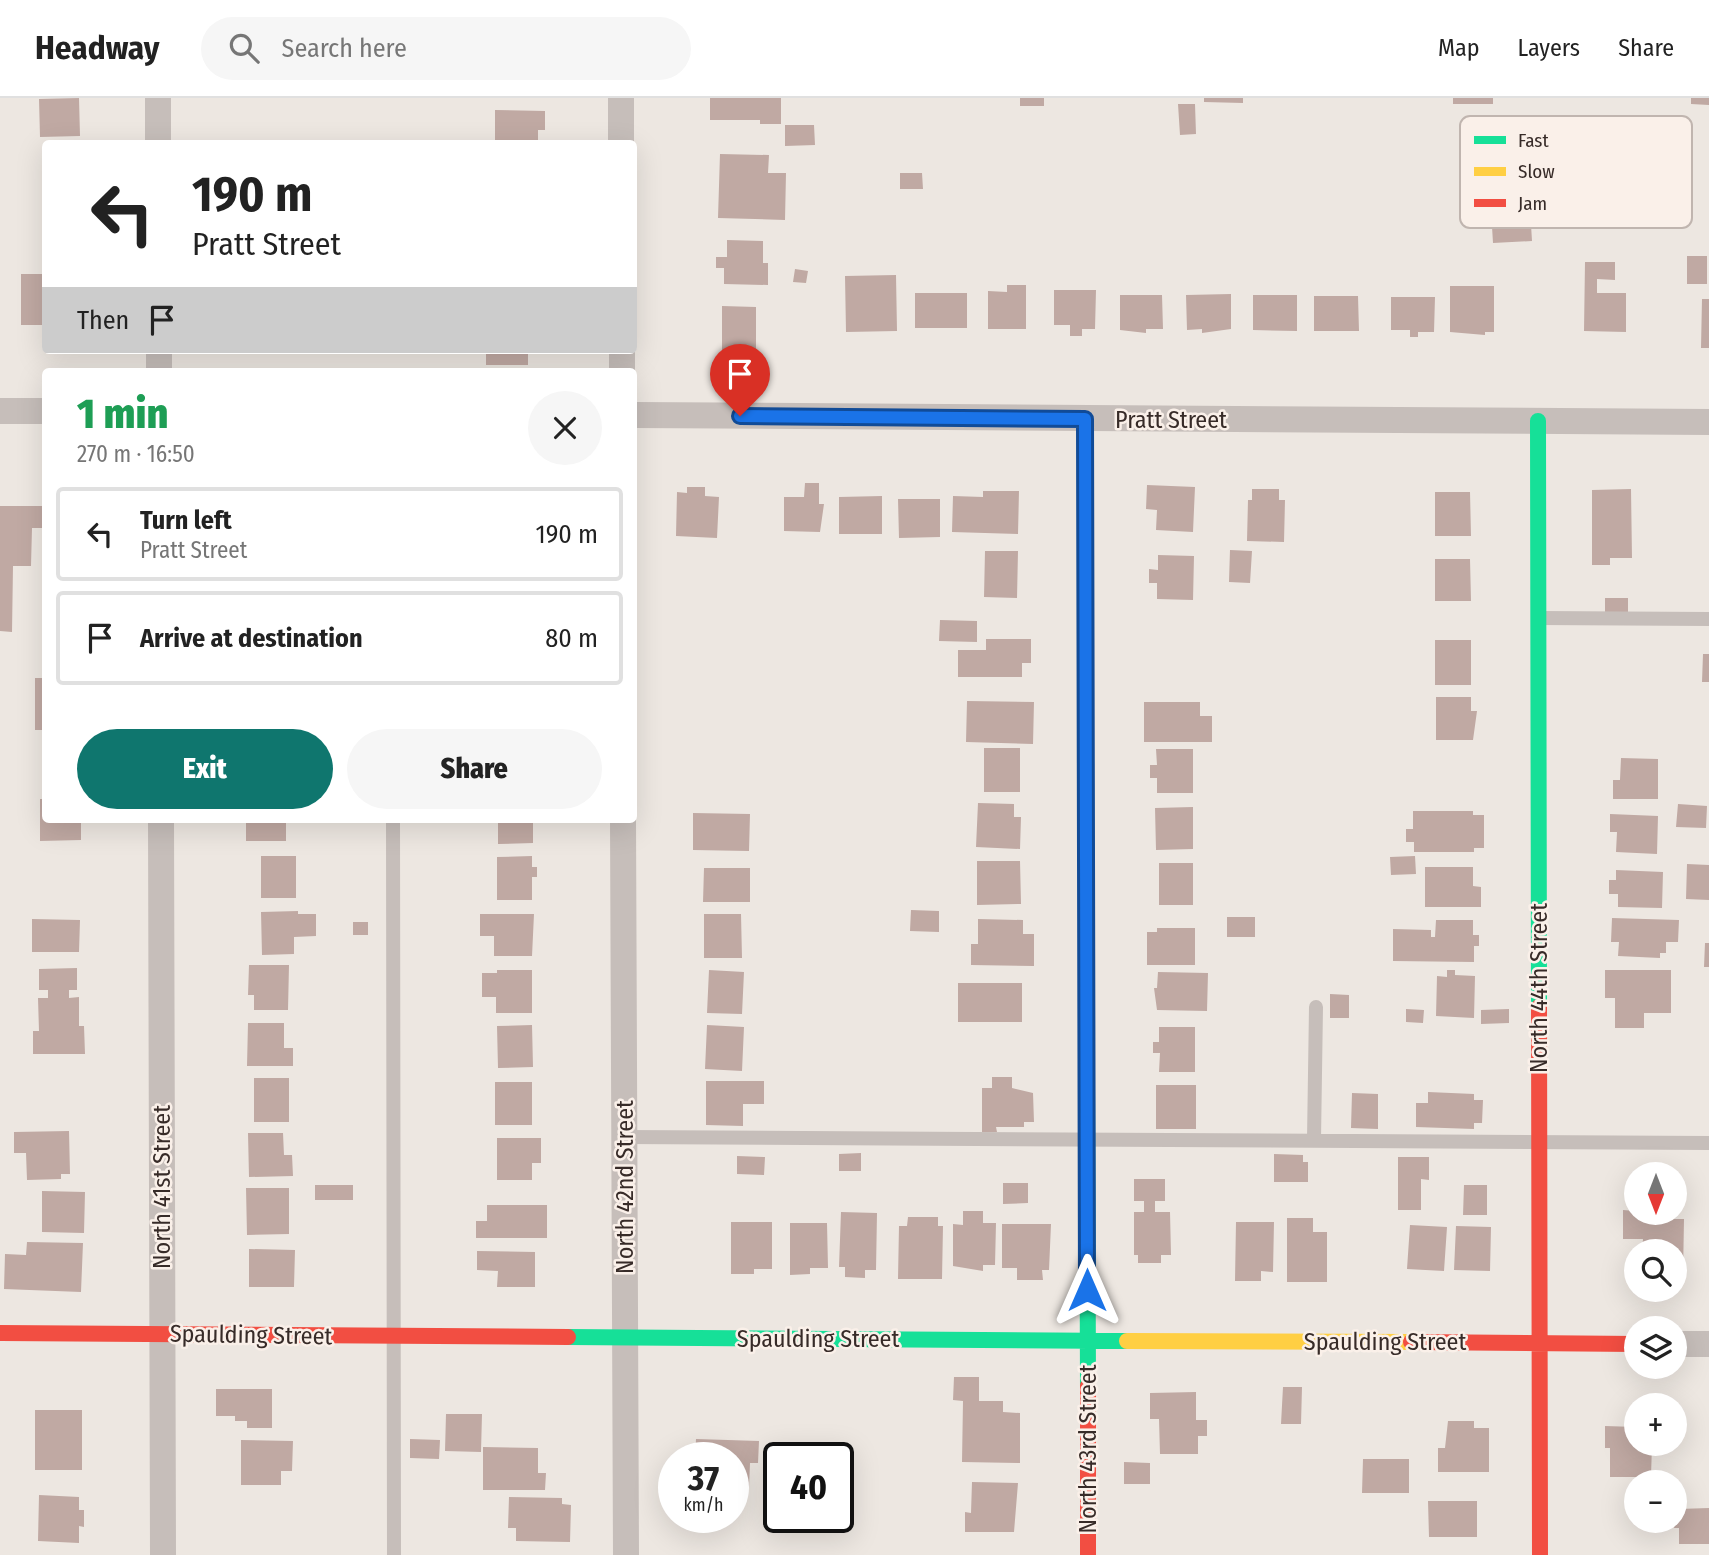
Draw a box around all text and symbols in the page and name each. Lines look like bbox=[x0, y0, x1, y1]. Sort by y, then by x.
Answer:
search box bbox=[201, 17, 691, 80]
text: Headway bbox=[35, 28, 159, 68]
icon: search bbox=[225, 29, 263, 67]
text: Search here bbox=[281, 33, 407, 64]
text: Map bbox=[1438, 34, 1480, 62]
text: Layers bbox=[1518, 34, 1580, 62]
text: Share bbox=[1618, 34, 1674, 62]
legend bbox=[1460, 116, 1692, 228]
text: Fast bbox=[1518, 129, 1549, 152]
text: Slow bbox=[1518, 160, 1555, 183]
text: 190 m bbox=[192, 165, 312, 224]
icon: left bbox=[77, 168, 168, 259]
text: Jam bbox=[1518, 192, 1547, 215]
text: Pratt Street bbox=[192, 225, 341, 263]
icon: arrive bbox=[143, 301, 181, 339]
text: Then bbox=[77, 305, 129, 336]
pin bbox=[710, 344, 770, 416]
icon: arrive bbox=[721, 355, 759, 393]
text: 1 min bbox=[77, 389, 168, 439]
button: close bbox=[528, 391, 602, 465]
street label: Pratt Street bbox=[1115, 406, 1227, 434]
text: 270 m · 16:50 bbox=[77, 440, 195, 468]
text: Turn left bbox=[140, 505, 232, 536]
icon: left bbox=[81, 515, 119, 553]
text: 190 m bbox=[536, 519, 598, 550]
text: Pratt Street bbox=[140, 536, 247, 564]
icon: arrive bbox=[81, 619, 119, 657]
text: Arrive at destination bbox=[140, 623, 363, 654]
text: 80 m bbox=[545, 623, 598, 654]
button: Exit bbox=[77, 729, 333, 809]
button: Share bbox=[347, 729, 602, 809]
street label: North 44th Street bbox=[1525, 903, 1553, 1073]
street label: North 42nd Street bbox=[611, 1100, 639, 1274]
street label: North 41st Street bbox=[148, 1105, 176, 1269]
north arrow bbox=[1624, 1162, 1687, 1225]
map controls bbox=[1624, 1162, 1687, 1533]
button: search bbox=[1624, 1239, 1687, 1302]
position arrow bbox=[1050, 1253, 1124, 1327]
button: layers bbox=[1624, 1316, 1687, 1379]
street label: Spaulding Street bbox=[170, 1320, 333, 1350]
street label: Spaulding Street bbox=[737, 1325, 899, 1353]
street label: Spaulding Street bbox=[1304, 1328, 1466, 1356]
street label: North 43rd Street bbox=[1074, 1364, 1102, 1534]
button: + bbox=[1624, 1393, 1687, 1456]
speed limit sign: 40 bbox=[763, 1442, 854, 1533]
text: 37 bbox=[688, 1457, 719, 1499]
button: − bbox=[1624, 1470, 1687, 1533]
text: km/h bbox=[683, 1494, 724, 1516]

